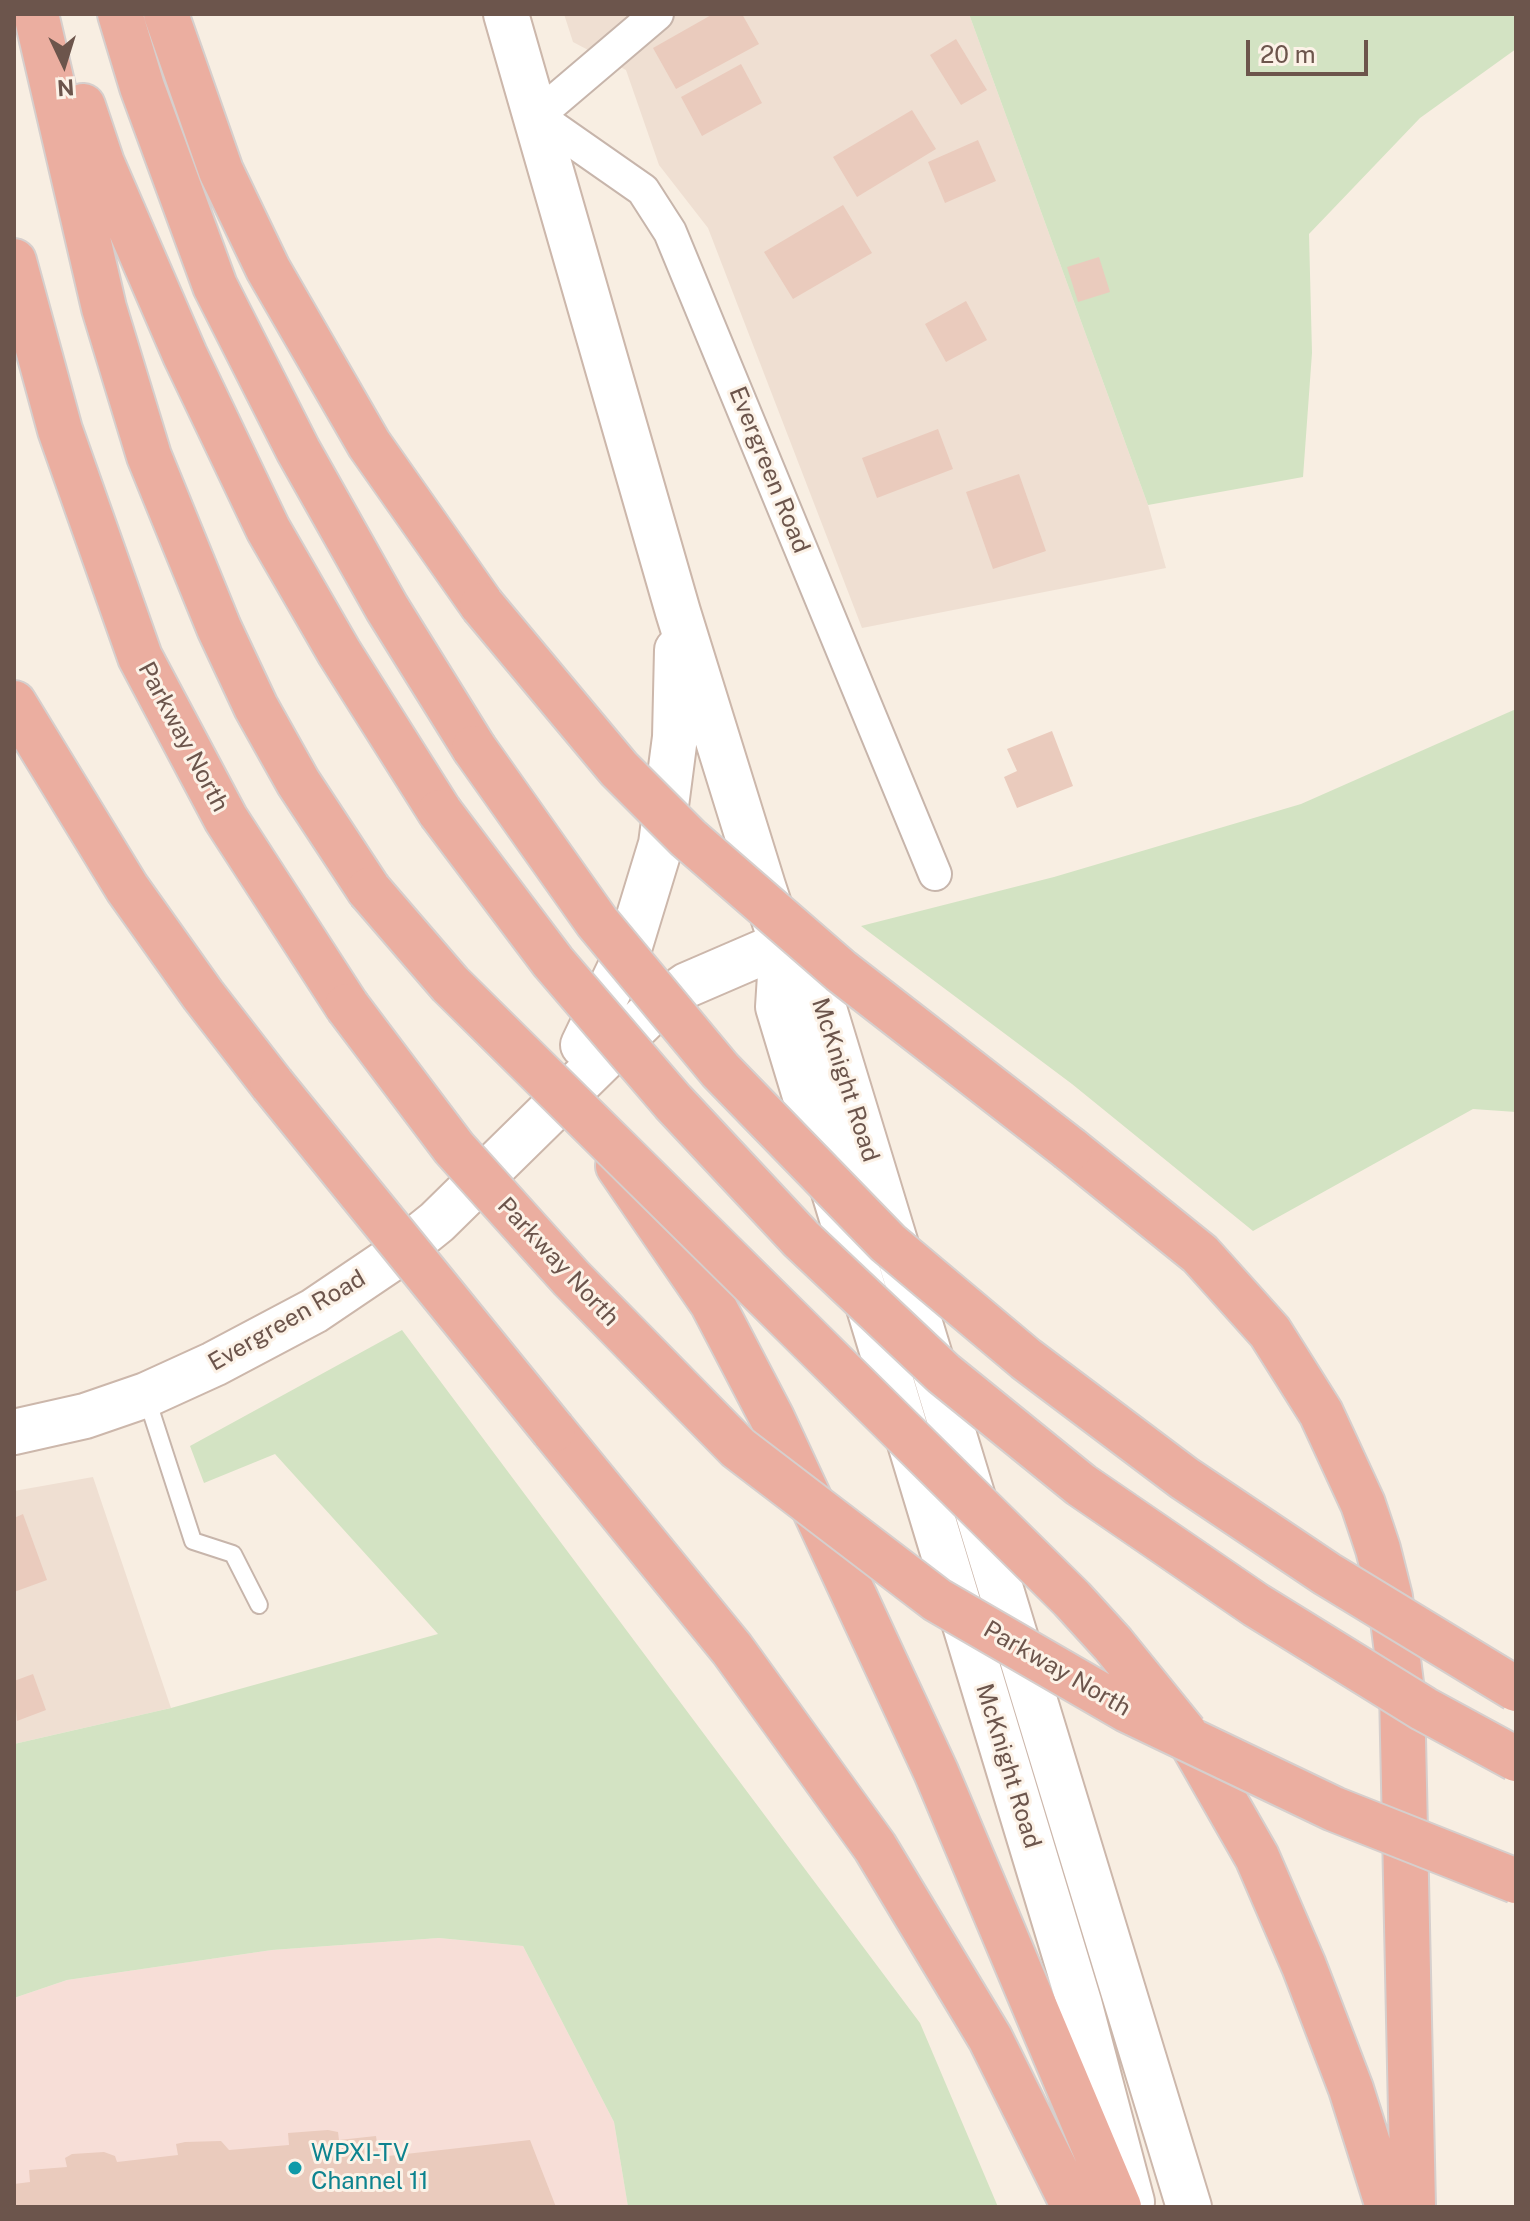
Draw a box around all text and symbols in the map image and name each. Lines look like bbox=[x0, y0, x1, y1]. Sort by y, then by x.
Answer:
north arrow bbox=[24, 24, 104, 104]
scale bar bbox=[1250, 24, 1372, 74]
text: 20 m bbox=[1260, 40, 1316, 68]
text: N bbox=[56, 74, 75, 102]
street label: Evergreen Road bbox=[723, 383, 815, 557]
street label: Parkway North bbox=[132, 657, 234, 817]
street label: McKnight Road bbox=[805, 995, 885, 1165]
street label: Parkway North bbox=[491, 1192, 625, 1332]
street label: Evergreen Road bbox=[203, 1264, 371, 1378]
street label: Parkway North bbox=[978, 1615, 1136, 1723]
street label: McKnight Road bbox=[969, 1680, 1047, 1852]
place label: WPXI-TV Channel 11 bbox=[311, 2140, 429, 2196]
marker: WPXI-TV Channel 11 bbox=[286, 2159, 304, 2177]

